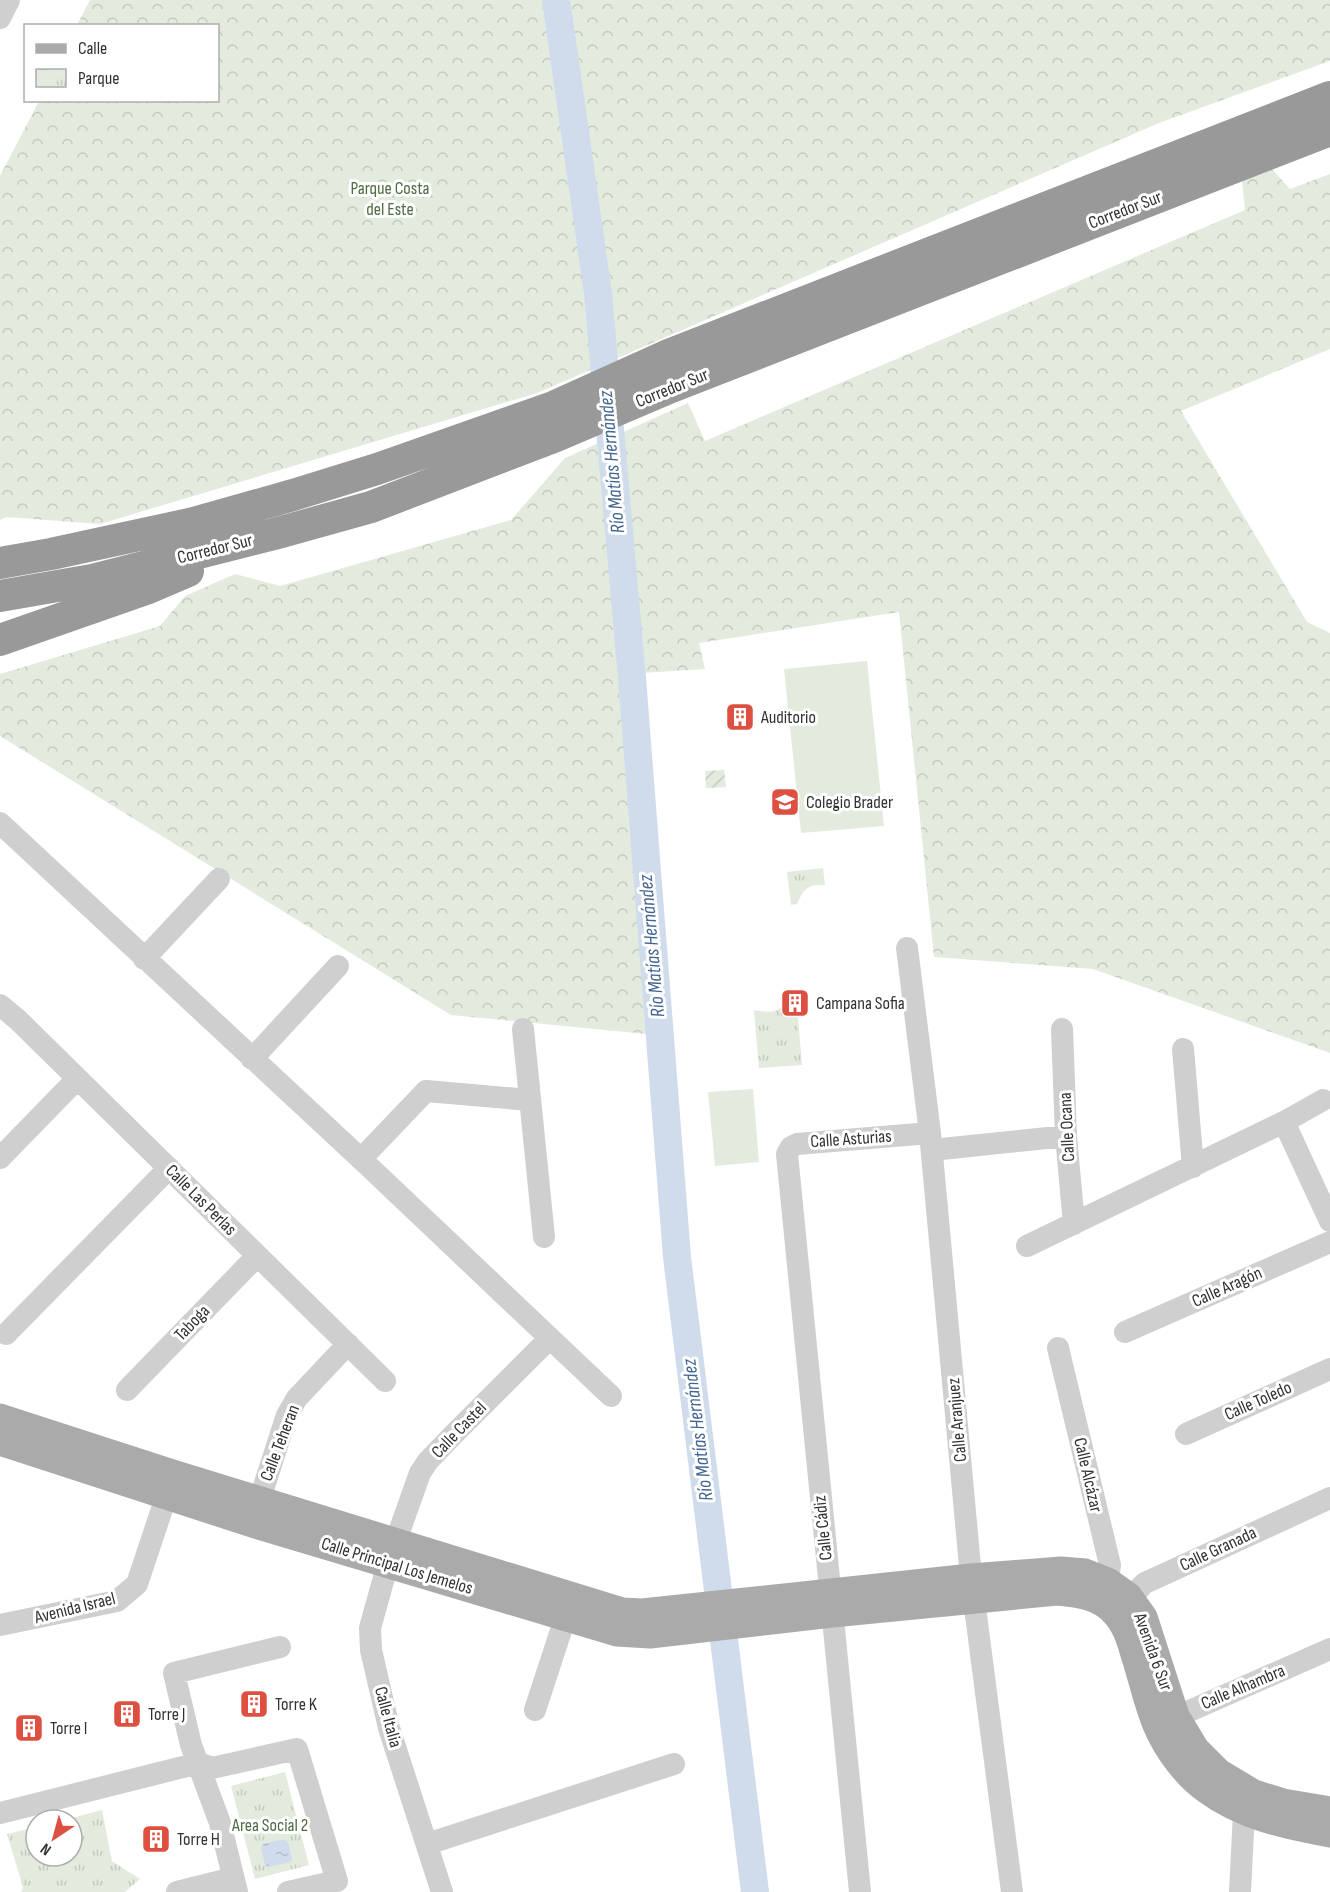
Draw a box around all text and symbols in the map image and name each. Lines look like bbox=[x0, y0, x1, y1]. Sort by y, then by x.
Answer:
legend bbox=[24, 24, 219, 102]
text: Calle bbox=[78, 38, 107, 59]
text: Parque bbox=[78, 68, 119, 89]
park label: Parque Costa del Este bbox=[350, 178, 430, 220]
street label: Corredor Sur bbox=[1085, 186, 1165, 234]
street label: Corredor Sur bbox=[633, 364, 711, 412]
water label: Río Matías Hernández bbox=[594, 389, 630, 534]
street label: Corredor Sur bbox=[175, 530, 255, 568]
building icon: Auditorio bbox=[724, 701, 756, 733]
place label: Auditorio bbox=[760, 707, 816, 728]
school or university icon: Colegio Brader bbox=[769, 786, 801, 818]
place label: Colegio Brader bbox=[806, 792, 893, 813]
water label: Río Matías Hernández bbox=[634, 873, 670, 1018]
building icon: Campana Sofia bbox=[779, 987, 811, 1019]
place label: Campana Sofia bbox=[816, 993, 905, 1014]
street label: Calle Ocana bbox=[1055, 1092, 1079, 1162]
street label: Calle Asturias bbox=[810, 1126, 892, 1152]
street label: Calle Las Perlas bbox=[161, 1160, 241, 1240]
street label: Calle Aragón bbox=[1189, 1262, 1265, 1312]
street label: Taboga bbox=[170, 1301, 214, 1345]
water label: Río Matías Hernández bbox=[677, 1357, 719, 1502]
street label: Calle Aranjuez bbox=[943, 1377, 971, 1463]
street label: Calle Toledo bbox=[1221, 1377, 1295, 1425]
street label: Calle Castel bbox=[427, 1398, 491, 1462]
street label: Calle Teheran bbox=[256, 1402, 304, 1484]
street label: Calle Alcázar bbox=[1069, 1436, 1107, 1514]
street label: Calle Cádiz bbox=[809, 1494, 837, 1561]
street label: Calle Granada bbox=[1176, 1522, 1260, 1576]
street label: Calle Principal Los Jemelos bbox=[319, 1533, 475, 1599]
street label: Avenida Israel bbox=[32, 1588, 118, 1628]
street label: Avenida 6 Sur bbox=[1129, 1609, 1177, 1694]
street label: Calle Alhambra bbox=[1198, 1660, 1288, 1714]
street label: Calle Italia bbox=[370, 1684, 406, 1750]
building icon: Torre K bbox=[238, 1688, 270, 1720]
place label: Torre K bbox=[275, 1694, 318, 1715]
building icon: Torre J bbox=[111, 1698, 143, 1730]
place label: Torre J bbox=[148, 1704, 185, 1725]
building icon: Torre I bbox=[13, 1712, 45, 1744]
place label: Torre I bbox=[50, 1718, 87, 1739]
north arrow bbox=[24, 1808, 84, 1868]
park label: Area Social 2 bbox=[231, 1815, 308, 1836]
building icon: Torre H bbox=[140, 1823, 172, 1855]
place label: Torre H bbox=[177, 1829, 220, 1850]
text: N bbox=[37, 1839, 55, 1859]

